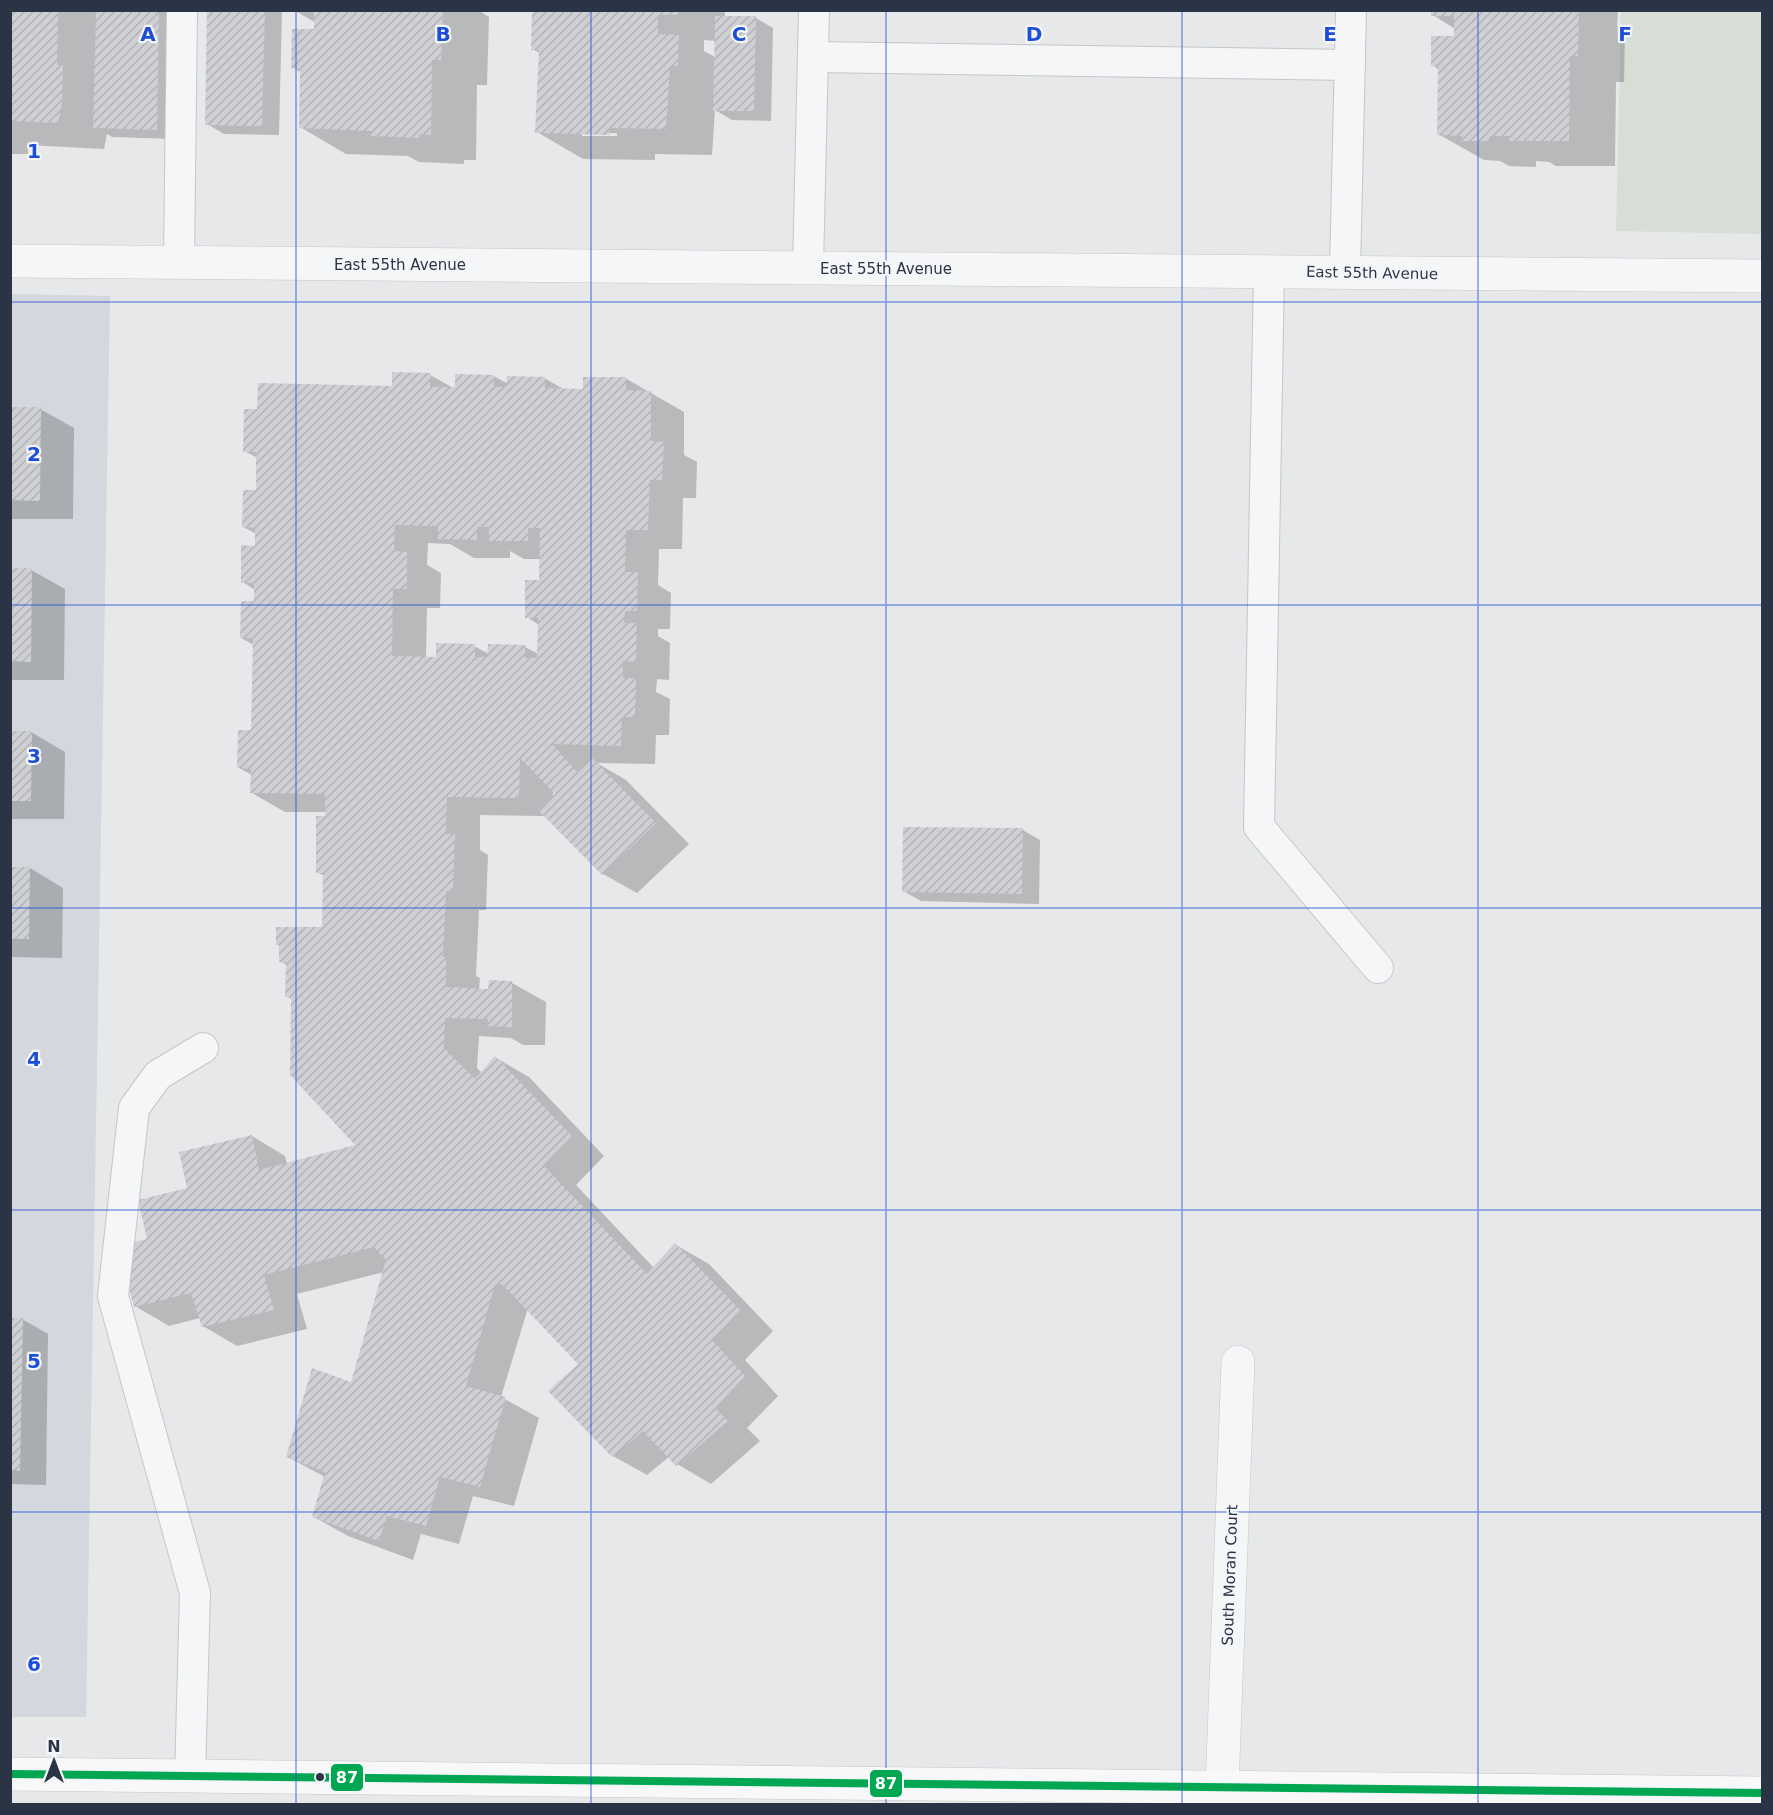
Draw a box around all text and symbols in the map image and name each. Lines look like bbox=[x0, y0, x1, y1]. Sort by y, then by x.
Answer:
text: A bbox=[140, 22, 156, 46]
text: B bbox=[435, 22, 451, 46]
text: C bbox=[732, 22, 746, 46]
text: D bbox=[1026, 22, 1042, 46]
text: E bbox=[1323, 22, 1337, 46]
text: F bbox=[1618, 22, 1632, 46]
text: 1 bbox=[27, 139, 41, 163]
street label: East 55th Avenue bbox=[334, 256, 466, 274]
street label: East 55th Avenue bbox=[820, 260, 952, 278]
street label: East 55th Avenue bbox=[1306, 263, 1438, 283]
text: 2 bbox=[27, 442, 41, 466]
text: 3 bbox=[27, 744, 41, 768]
text: 4 bbox=[27, 1047, 41, 1071]
text: 5 bbox=[27, 1349, 41, 1373]
street label: South Moran Court bbox=[1219, 1504, 1241, 1646]
text: 6 bbox=[27, 1652, 41, 1676]
north arrow bbox=[24, 1731, 84, 1791]
text: N bbox=[47, 1737, 61, 1756]
line badge: 87 bbox=[330, 1763, 364, 1792]
text: 87 bbox=[336, 1768, 358, 1787]
line badge: 87 bbox=[869, 1769, 903, 1798]
unlabelled marker bbox=[314, 1771, 326, 1783]
text: 87 bbox=[875, 1774, 897, 1793]

